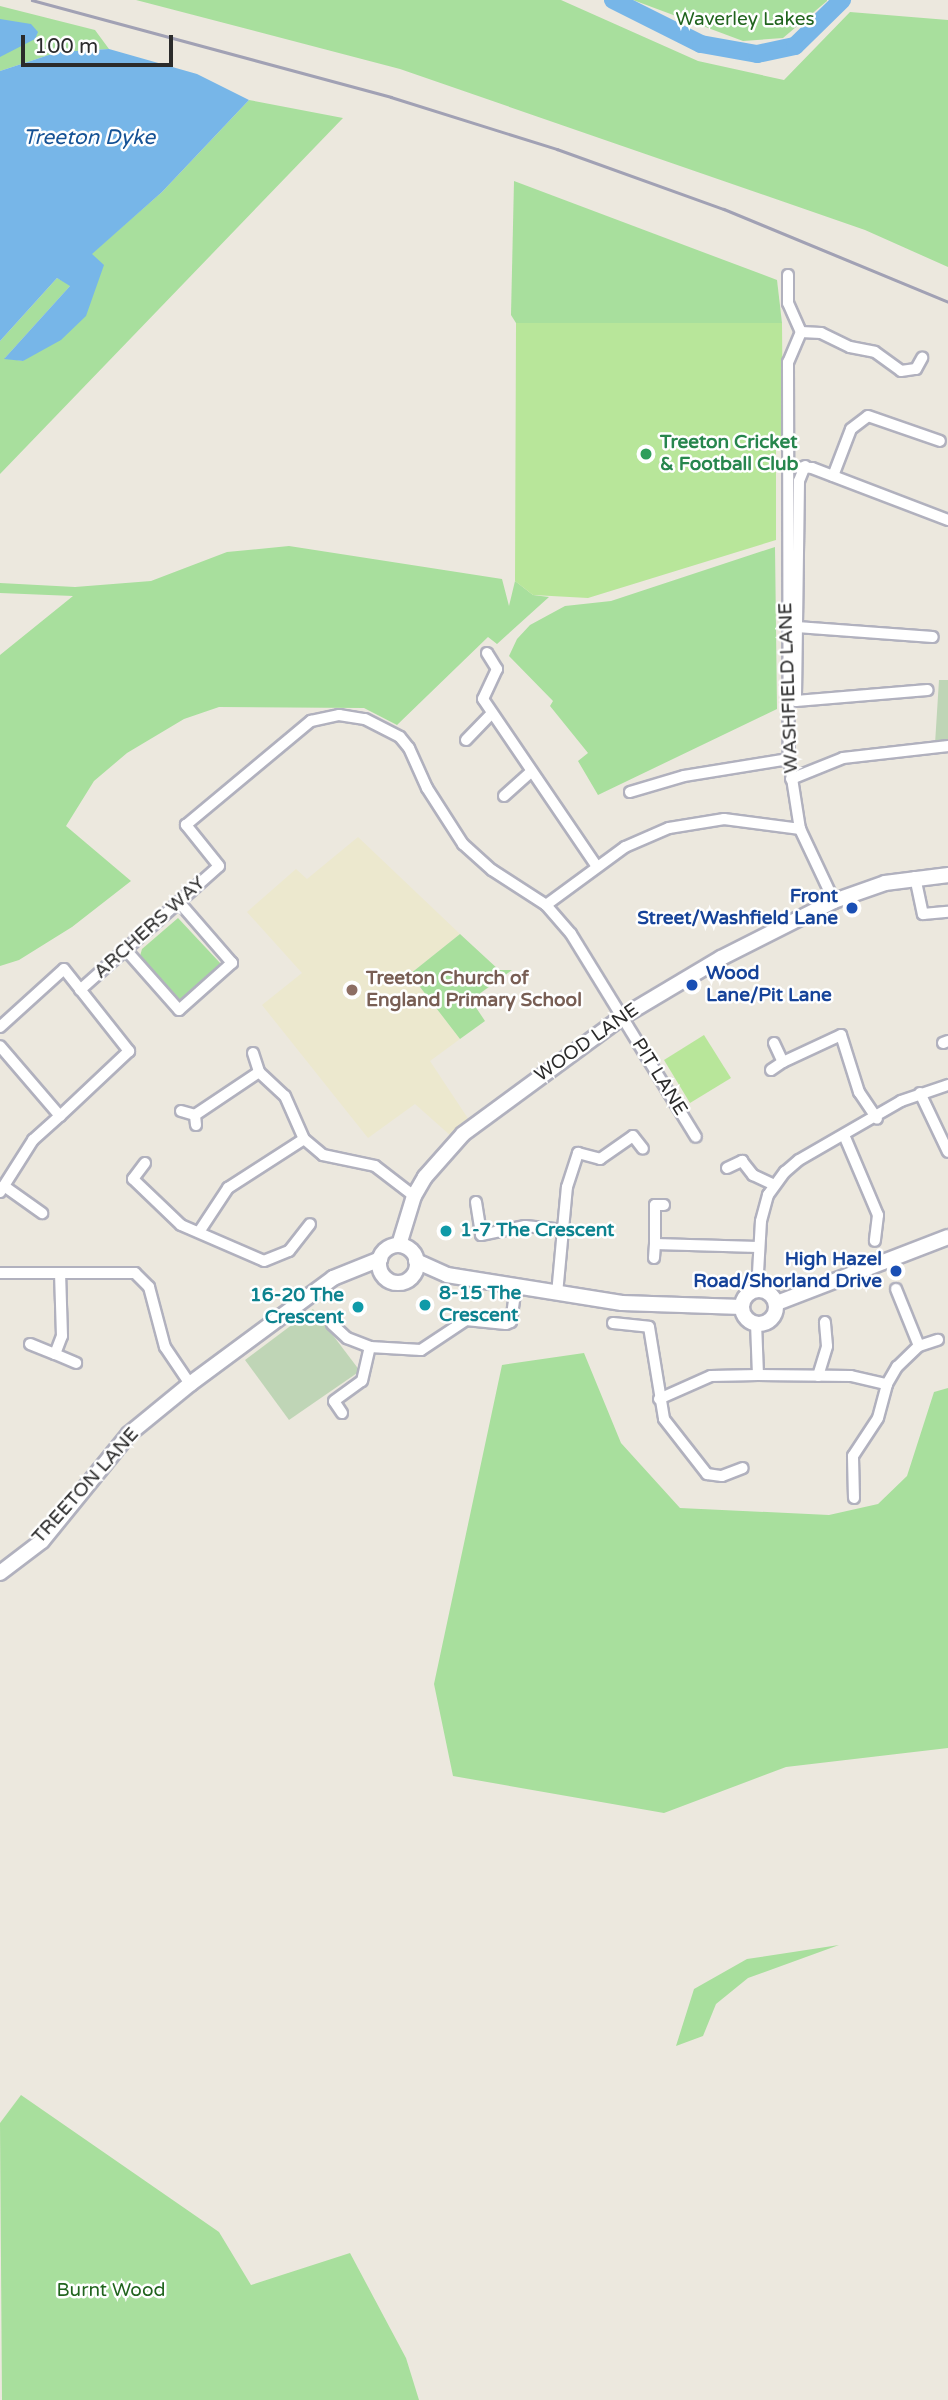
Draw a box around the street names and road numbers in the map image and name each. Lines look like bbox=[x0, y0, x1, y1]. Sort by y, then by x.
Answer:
street label: WASHFIELD LANE bbox=[775, 602, 803, 774]
street label: ARCHERS WAY bbox=[90, 872, 210, 984]
street label: WOOD LANE bbox=[531, 999, 643, 1087]
street label: PIT LANE bbox=[626, 1034, 692, 1120]
street label: TREETON LANE bbox=[28, 1423, 144, 1549]

